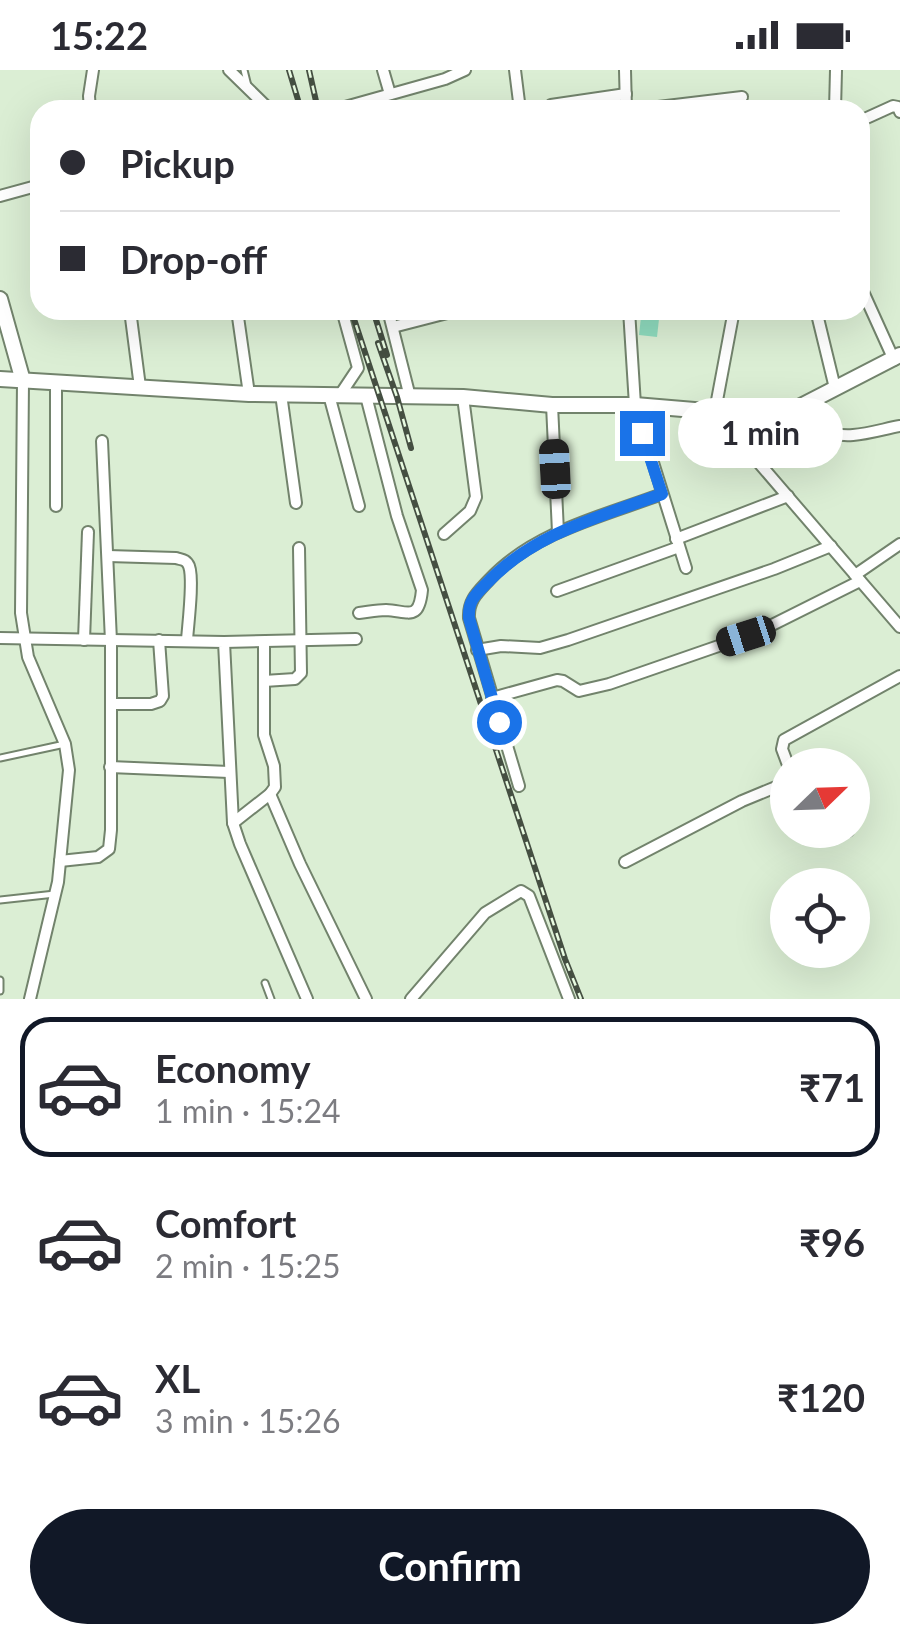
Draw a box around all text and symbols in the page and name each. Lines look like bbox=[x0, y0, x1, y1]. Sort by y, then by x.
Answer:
text: 15:22 bbox=[50, 12, 148, 58]
text: Pickup bbox=[120, 140, 235, 186]
text: Drop-off bbox=[120, 236, 267, 282]
callout: 1 min bbox=[677, 398, 842, 468]
route end bbox=[620, 411, 665, 456]
text: 1 min bbox=[721, 413, 800, 452]
car bbox=[538, 438, 572, 500]
car bbox=[713, 612, 779, 660]
route start bbox=[477, 700, 522, 745]
north arrow bbox=[770, 748, 870, 848]
map controls bbox=[770, 748, 870, 968]
button: locate bbox=[770, 868, 870, 968]
icon: car bbox=[35, 1042, 125, 1132]
text: Economy bbox=[155, 1045, 310, 1091]
text: ₹71 bbox=[799, 1064, 865, 1110]
text: 1 min · 15:24 bbox=[155, 1091, 341, 1130]
icon: car bbox=[35, 1197, 125, 1287]
text: Comfort bbox=[155, 1200, 296, 1246]
text: ₹96 bbox=[799, 1219, 865, 1265]
text: 2 min · 15:25 bbox=[155, 1246, 341, 1285]
icon: car bbox=[35, 1352, 125, 1442]
text: XL bbox=[155, 1355, 200, 1401]
text: ₹120 bbox=[777, 1374, 865, 1420]
text: 3 min · 15:26 bbox=[155, 1401, 341, 1440]
button: Confirm bbox=[30, 1509, 870, 1624]

